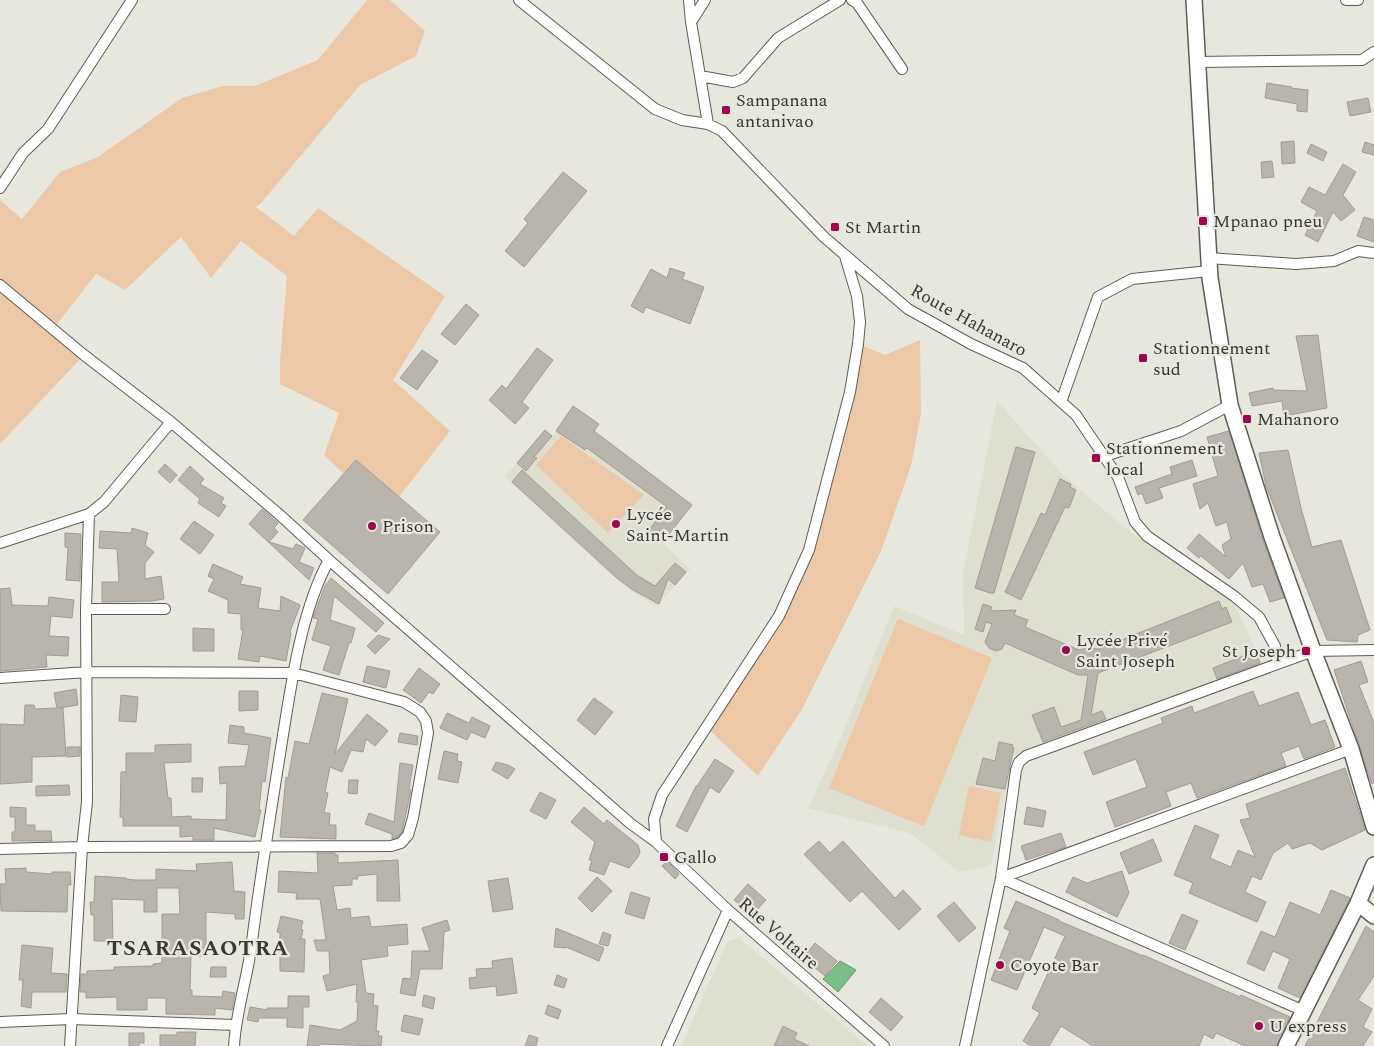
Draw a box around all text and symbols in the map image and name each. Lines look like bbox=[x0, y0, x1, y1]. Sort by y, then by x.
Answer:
place label: Sampanana antanivao bbox=[736, 87, 828, 135]
marker: Sampanana antanivao bbox=[720, 104, 732, 116]
place label: Mpanao pneu bbox=[1213, 208, 1322, 235]
place label: St Martin bbox=[845, 214, 921, 241]
marker: Mpanao pneu bbox=[1197, 215, 1209, 227]
marker: St Martin bbox=[829, 221, 841, 233]
street label: Route Hahanaro bbox=[905, 277, 1032, 364]
place label: Stationnement sud bbox=[1153, 335, 1270, 383]
marker: Stationnement sud bbox=[1137, 352, 1149, 364]
place label: Mahanoro bbox=[1257, 406, 1339, 433]
marker: Mahanoro bbox=[1241, 413, 1253, 425]
place label: Stationnement local bbox=[1106, 435, 1223, 483]
marker: Stationnement local bbox=[1090, 452, 1102, 464]
place label: Lycée Saint-Martin bbox=[626, 501, 729, 549]
place label: Prison bbox=[382, 513, 434, 540]
marker: Lycée Saint-Martin bbox=[610, 518, 622, 530]
marker: Prison bbox=[366, 520, 378, 532]
place label: Lycée Privé Saint Joseph bbox=[1076, 627, 1175, 675]
place label: St Joseph bbox=[1222, 638, 1296, 665]
marker: Lycée Privé Saint Joseph bbox=[1060, 644, 1072, 656]
marker: St Joseph bbox=[1300, 645, 1312, 657]
place label: Gallo bbox=[674, 844, 717, 871]
marker: Gallo bbox=[658, 851, 670, 863]
street label: Rue Voltaire bbox=[732, 891, 825, 976]
district label: TSARASAOTRA bbox=[107, 932, 289, 965]
place label: Coyote Bar bbox=[1010, 952, 1099, 979]
marker: Coyote Bar bbox=[994, 959, 1006, 971]
place label: U express bbox=[1269, 1013, 1347, 1040]
marker: U express bbox=[1253, 1020, 1265, 1032]

